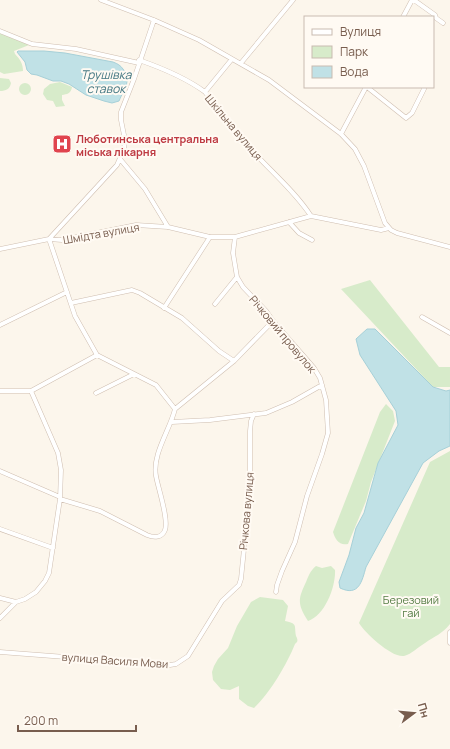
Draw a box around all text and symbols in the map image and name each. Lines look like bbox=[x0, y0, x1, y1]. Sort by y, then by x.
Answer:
legend bbox=[304, 16, 434, 88]
text: Вулиця bbox=[340, 23, 381, 40]
text: Парк bbox=[340, 43, 369, 60]
text: Вода bbox=[340, 63, 368, 80]
water label: Трушівка ставок bbox=[81, 66, 133, 97]
street label: Шкільна вулиця bbox=[202, 91, 266, 163]
place label: Люботинська центральна міська лікарня bbox=[76, 131, 219, 159]
hospital icon: Люботинська центральна міська лікарня bbox=[51, 133, 73, 155]
street label: Шмідта вулиця bbox=[62, 219, 140, 247]
street label: Річковий провулок bbox=[246, 292, 320, 376]
street label: Річкова вулиця bbox=[235, 471, 257, 551]
park label: Березовий гай bbox=[383, 592, 439, 620]
street label: вулиця Василя Мови bbox=[61, 649, 169, 671]
north arrow bbox=[394, 693, 434, 733]
text: Пн bbox=[415, 701, 433, 719]
scale bar bbox=[18, 707, 136, 733]
text: 200 m bbox=[24, 712, 58, 729]

